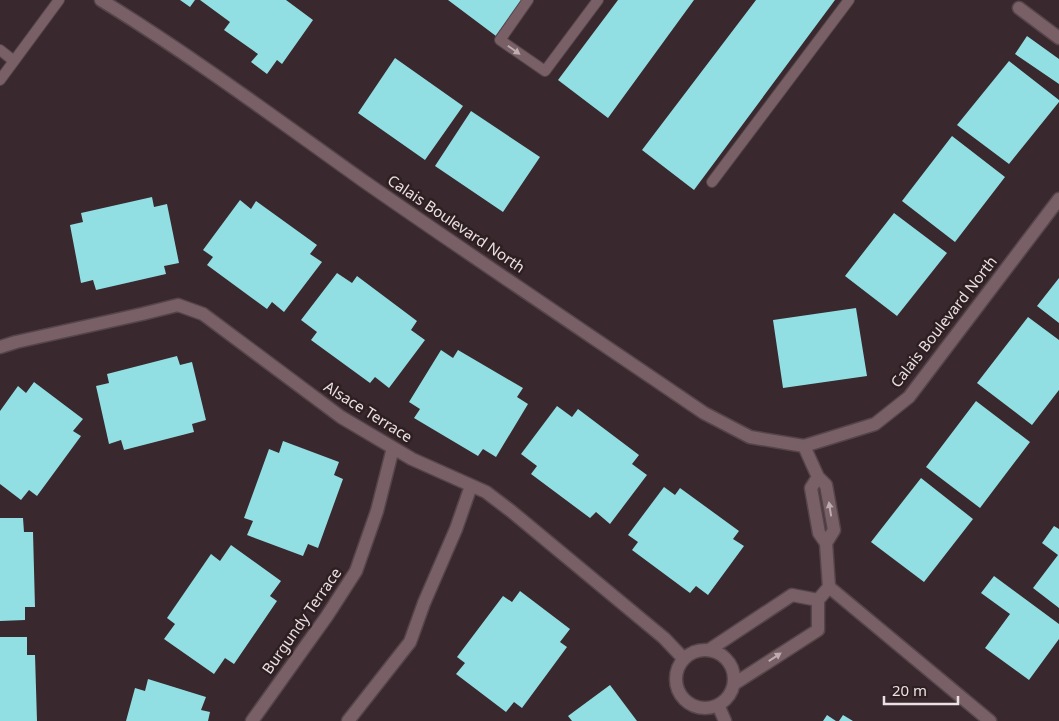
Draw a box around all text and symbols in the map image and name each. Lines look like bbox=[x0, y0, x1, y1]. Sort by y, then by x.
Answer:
one-way arrow bbox=[507, 45, 521, 55]
street label: Calais Boulevard North bbox=[384, 170, 529, 277]
street label: Calais Boulevard North bbox=[886, 252, 1001, 391]
street label: Alsace Terrace bbox=[321, 376, 416, 446]
one-way arrow bbox=[826, 501, 834, 517]
street label: Burgundy Terrace bbox=[257, 563, 345, 678]
one-way arrow bbox=[769, 652, 782, 662]
scale bar bbox=[884, 674, 958, 706]
text: 20 m bbox=[892, 680, 927, 700]

